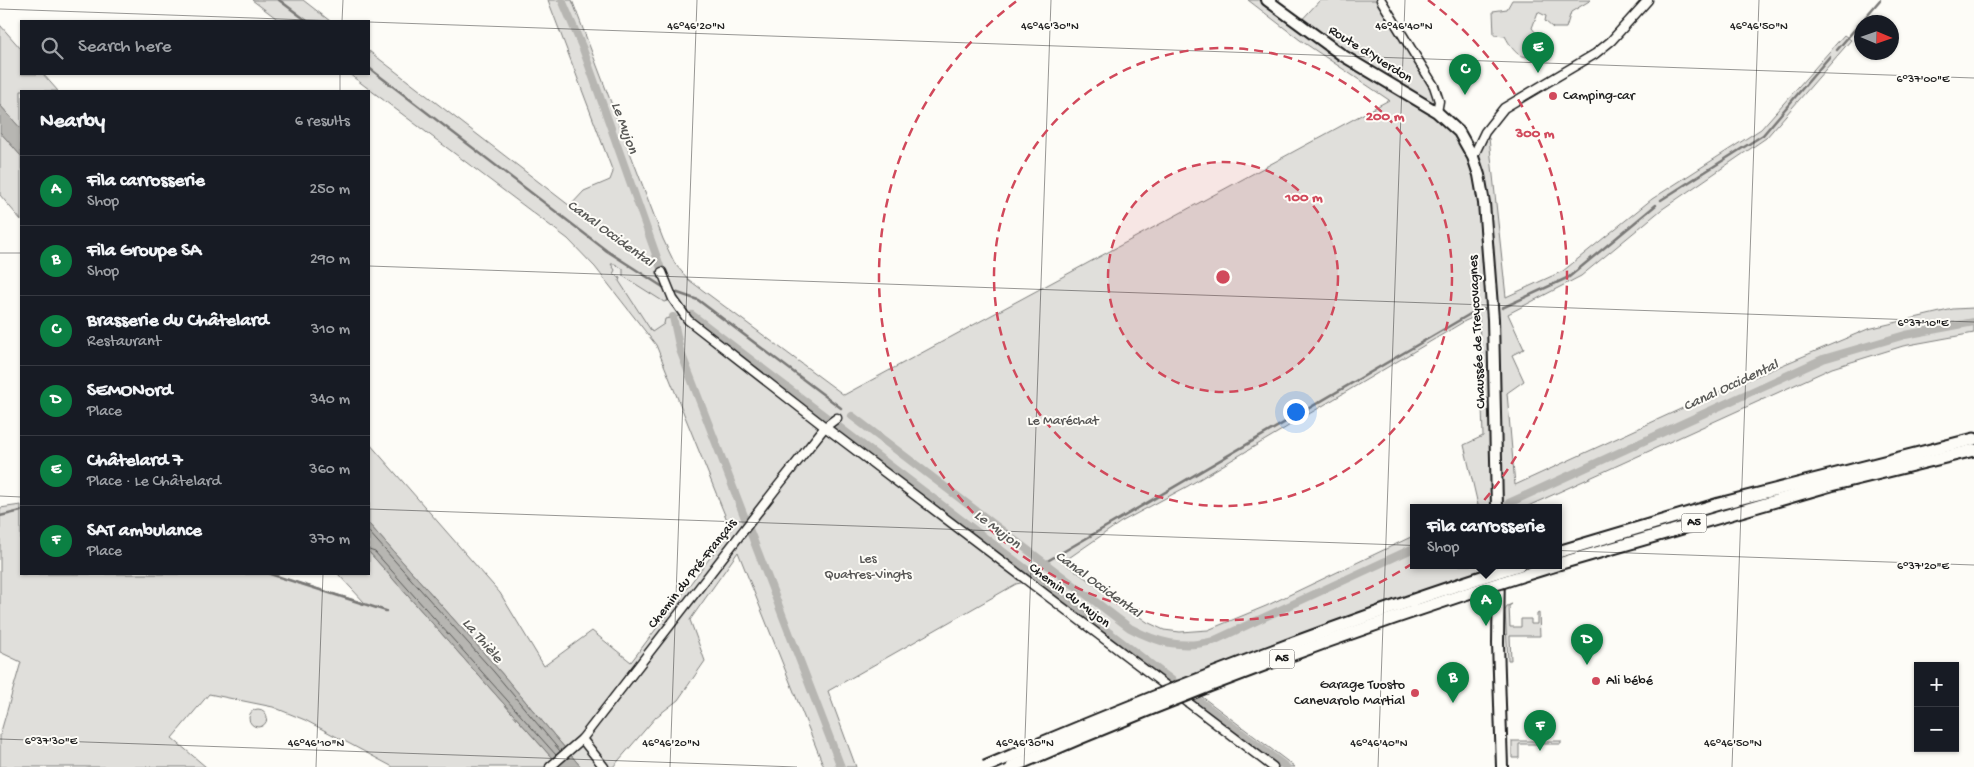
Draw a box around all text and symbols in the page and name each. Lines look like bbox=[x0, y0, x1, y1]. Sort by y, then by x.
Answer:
north arrow bbox=[1854, 15, 1899, 60]
search box bbox=[20, 20, 370, 75]
text: 46°46'20"N bbox=[667, 20, 725, 34]
text: 46°46'30"N bbox=[1021, 20, 1079, 34]
text: 46°46'40"N bbox=[1375, 20, 1433, 34]
text: 46°46'50"N bbox=[1730, 20, 1788, 34]
street label: Route d'Yverdon bbox=[1325, 22, 1416, 88]
pin: E bbox=[1522, 32, 1554, 73]
icon: search bbox=[38, 34, 66, 62]
text: Search here bbox=[78, 36, 172, 59]
pin: C bbox=[1449, 54, 1481, 95]
text: 6°37'00"E bbox=[1896, 73, 1950, 87]
place label: Camping-car bbox=[1563, 88, 1636, 105]
marker: Camping-car bbox=[1547, 90, 1559, 102]
water label: Le Mujon bbox=[606, 100, 642, 157]
text: 200 m bbox=[1366, 108, 1405, 126]
text: Nearby bbox=[40, 110, 105, 135]
text: 6 results bbox=[295, 113, 350, 132]
text: 300 m bbox=[1514, 125, 1555, 143]
text: Fila carrosserie bbox=[87, 170, 205, 193]
text: A bbox=[51, 181, 61, 200]
text: 250 m bbox=[310, 181, 350, 200]
text: 100 m bbox=[1284, 189, 1323, 207]
text: Shop bbox=[87, 193, 119, 212]
water label: Canal Occidental bbox=[563, 197, 658, 272]
text: Fila Groupe SA bbox=[87, 240, 201, 263]
text: B bbox=[52, 251, 60, 270]
text: 290 m bbox=[310, 251, 350, 270]
street label: Chaussée de Treycovagnes bbox=[1465, 254, 1491, 409]
text: Shop bbox=[87, 263, 119, 282]
centre of rings bbox=[1214, 268, 1232, 286]
text: Brasserie du Châtelard bbox=[87, 310, 269, 333]
text: 6°37'10"E bbox=[1897, 317, 1949, 331]
text: C bbox=[52, 321, 60, 340]
text: 310 m bbox=[311, 321, 350, 340]
text: Restaurant bbox=[87, 333, 161, 352]
water label: Canal Occidental bbox=[1681, 355, 1783, 416]
text: SEMONord bbox=[87, 380, 172, 403]
text: D bbox=[51, 391, 61, 410]
text: 340 m bbox=[310, 391, 350, 410]
your location bbox=[1283, 399, 1309, 425]
text: Place bbox=[87, 403, 122, 422]
park label: Le Maréchat bbox=[1027, 413, 1100, 430]
text: Châtelard 7 bbox=[87, 450, 183, 473]
text: E bbox=[51, 461, 61, 480]
text: 360 m bbox=[309, 461, 350, 480]
text: Place · Le Châtelard bbox=[87, 473, 221, 492]
popup bbox=[1410, 504, 1562, 569]
water label: Le Mujon bbox=[970, 507, 1024, 554]
road number: A5 bbox=[1682, 514, 1706, 532]
street label: Chemin du Pré-Français bbox=[645, 515, 742, 632]
text: Fila carrosserie bbox=[1427, 516, 1545, 539]
text: SAT ambulance bbox=[87, 520, 202, 543]
text: F bbox=[52, 531, 60, 550]
text: 370 m bbox=[309, 531, 350, 550]
text: Shop bbox=[1427, 539, 1459, 558]
text: Place bbox=[87, 543, 122, 562]
water label: Canal Occidental bbox=[1051, 548, 1146, 623]
park label: Les Quatres-Vingts bbox=[824, 551, 913, 584]
street label: Chemin du Mujon bbox=[1025, 560, 1113, 632]
text: 6°37'20"E bbox=[1897, 560, 1950, 574]
pin: A bbox=[1470, 585, 1502, 626]
water label: La Thièle bbox=[458, 615, 507, 668]
pin: D bbox=[1571, 624, 1603, 665]
road number: A5 bbox=[1270, 650, 1294, 669]
pin: B bbox=[1437, 662, 1469, 703]
map controls bbox=[1914, 662, 1959, 752]
button: + bbox=[1914, 662, 1959, 707]
place label: Ali bébé bbox=[1606, 673, 1654, 690]
marker: Ali bébé bbox=[1590, 675, 1602, 687]
place label: Garage Tuosto Canevarolo Martial bbox=[1294, 677, 1405, 710]
marker: Garage Tuosto Canevarolo Martial bbox=[1409, 687, 1421, 699]
button: − bbox=[1914, 707, 1959, 752]
pin: F bbox=[1524, 710, 1556, 751]
text: 6°37'30"E bbox=[25, 735, 78, 749]
text: 46°46'10"N bbox=[288, 737, 344, 751]
text: 46°46'20"N bbox=[642, 737, 700, 751]
text: 46°46'30"N bbox=[996, 737, 1054, 751]
text: 46°46'40"N bbox=[1350, 737, 1408, 751]
text: 46°46'50"N bbox=[1704, 737, 1762, 751]

